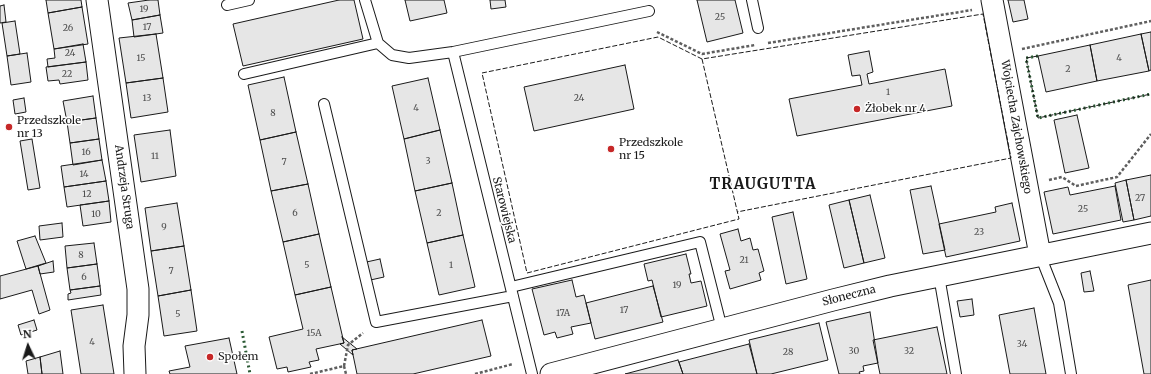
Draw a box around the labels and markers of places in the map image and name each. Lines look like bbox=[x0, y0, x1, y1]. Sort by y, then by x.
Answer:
place label: Żłobek nr 4 bbox=[865, 102, 926, 116]
marker: Żłobek nr 4 bbox=[852, 104, 862, 114]
place label: Przedszkole nr 13 bbox=[17, 114, 81, 140]
marker: Przedszkole nr 13 bbox=[4, 122, 14, 132]
place label: Przedszkole nr 15 bbox=[619, 136, 683, 162]
marker: Przedszkole nr 15 bbox=[606, 144, 616, 154]
place label: Społem bbox=[218, 350, 258, 364]
marker: Społem bbox=[205, 352, 215, 362]

